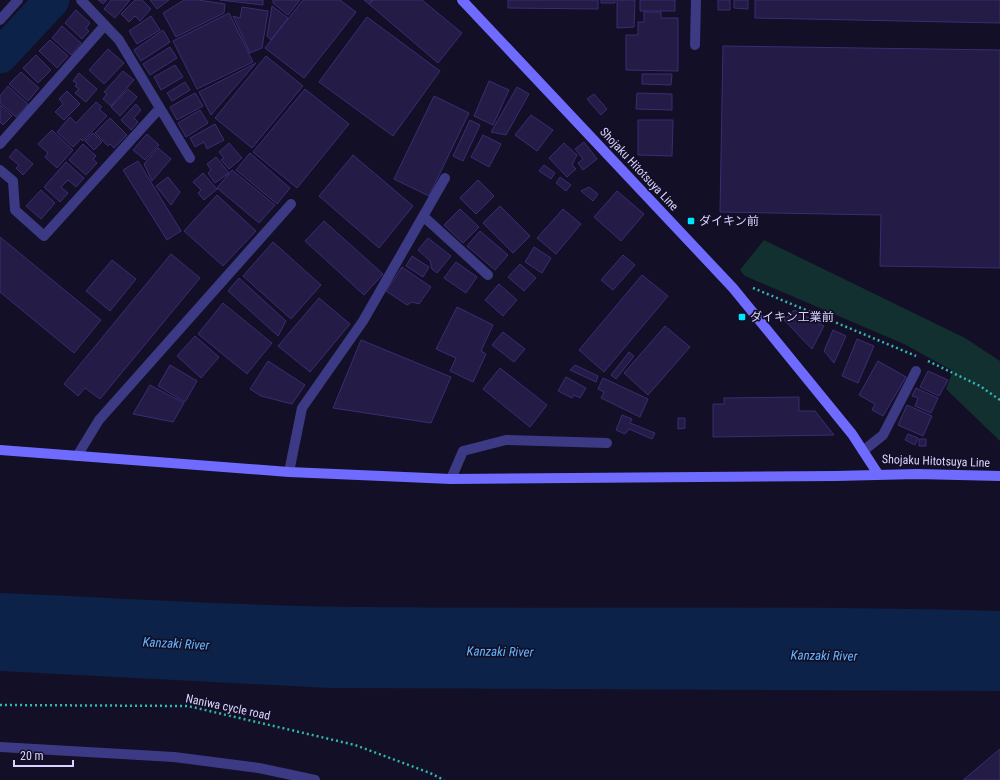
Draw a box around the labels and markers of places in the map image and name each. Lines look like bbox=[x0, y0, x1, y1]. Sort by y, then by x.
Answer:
place label: ダイキン前 bbox=[699, 214, 759, 228]
marker: ダイキン前 bbox=[686, 216, 696, 226]
place label: ダイキン工業前 bbox=[750, 310, 834, 324]
marker: ダイキン工業前 bbox=[737, 312, 747, 322]

